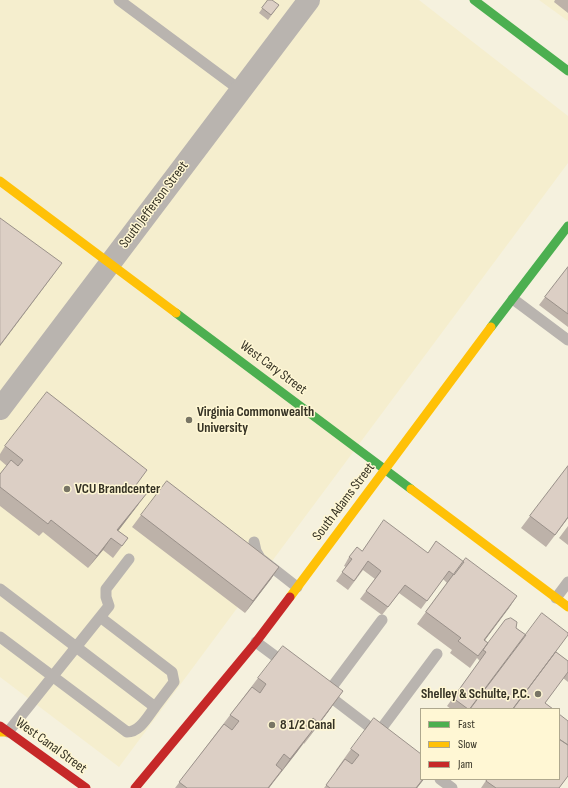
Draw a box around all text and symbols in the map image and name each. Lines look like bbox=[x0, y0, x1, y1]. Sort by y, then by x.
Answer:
street label: South Jefferson Street bbox=[116, 158, 192, 252]
street label: West Cary Street bbox=[236, 337, 310, 399]
place label: Virginia Commonwealth University bbox=[197, 404, 314, 436]
marker: Virginia Commonwealth University bbox=[184, 415, 194, 425]
street label: South Adams Street bbox=[309, 460, 379, 544]
place label: VCU Brandcenter bbox=[75, 481, 160, 497]
marker: VCU Brandcenter bbox=[62, 484, 72, 494]
place label: Shelley & Schulte, P.C. bbox=[421, 686, 530, 702]
marker: Shelley & Schulte, P.C. bbox=[533, 689, 543, 699]
legend bbox=[420, 708, 560, 780]
street label: West Canal Street bbox=[12, 715, 90, 777]
place label: 8 1/2 Canal bbox=[280, 717, 335, 733]
text: Fast bbox=[458, 717, 475, 732]
marker: 8 1/2 Canal bbox=[267, 720, 277, 730]
text: Slow bbox=[458, 737, 477, 752]
text: Jam bbox=[458, 757, 473, 772]

